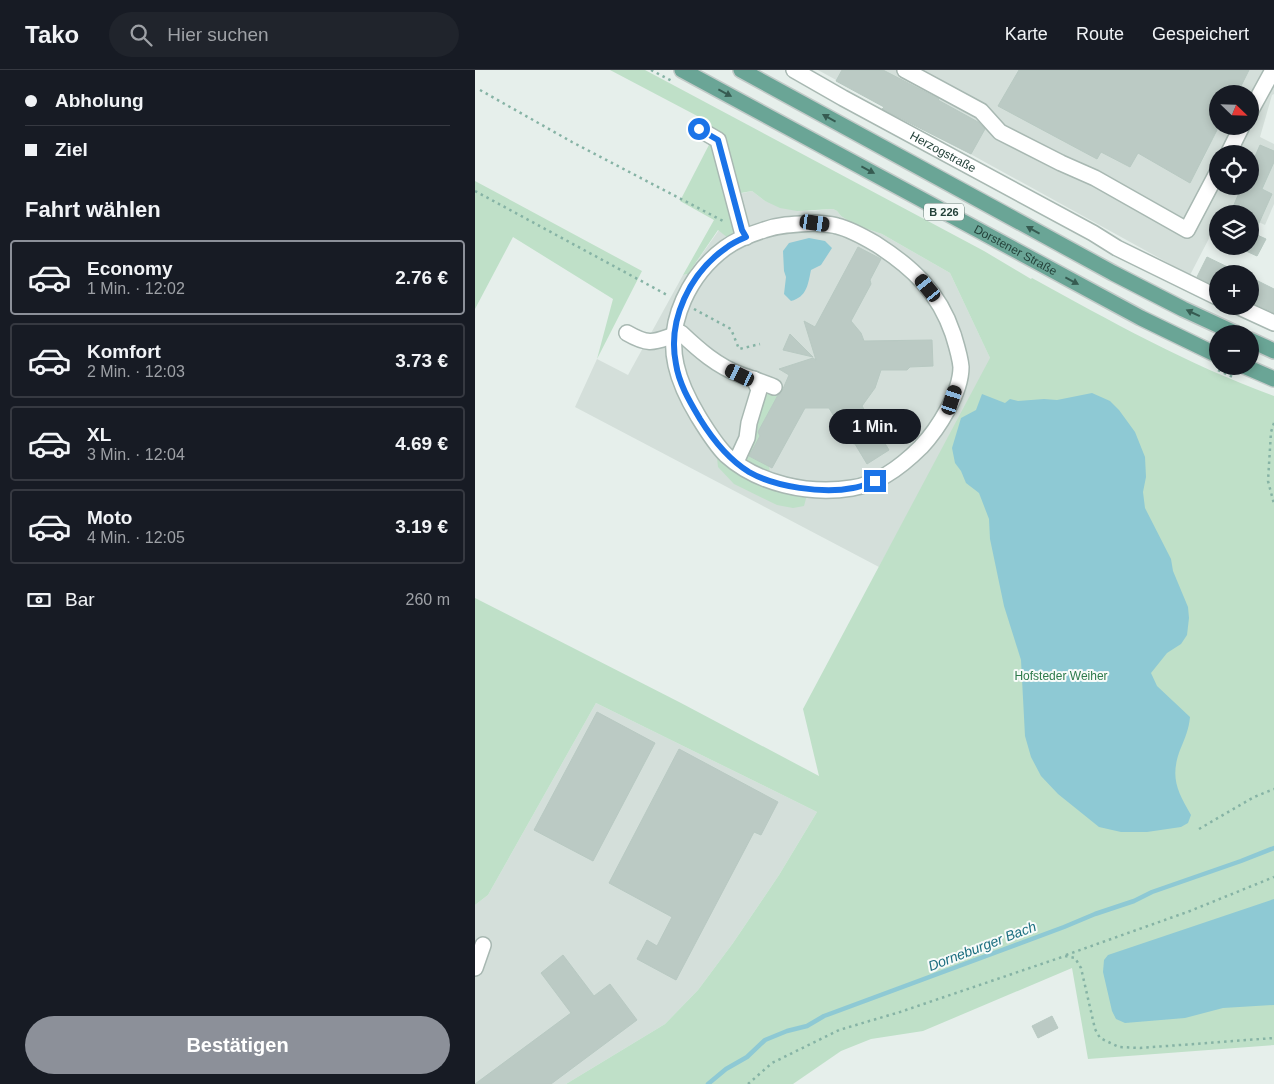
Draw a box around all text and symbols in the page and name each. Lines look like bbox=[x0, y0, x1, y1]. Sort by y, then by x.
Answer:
search box bbox=[109, 12, 459, 57]
text: Tako bbox=[25, 21, 79, 48]
icon: search bbox=[127, 21, 155, 49]
text: Hier suchen bbox=[167, 24, 269, 45]
text: Karte bbox=[1005, 24, 1048, 44]
text: Route bbox=[1076, 24, 1124, 44]
text: Gespeichert bbox=[1152, 24, 1249, 44]
north arrow bbox=[1209, 85, 1259, 135]
map controls bbox=[1209, 85, 1259, 375]
one-way arrow bbox=[718, 89, 732, 97]
text: Abholung bbox=[55, 90, 144, 111]
one-way arrow bbox=[822, 114, 837, 122]
route start bbox=[688, 118, 710, 140]
street label: Herzogstraße bbox=[908, 129, 979, 176]
text: Ziel bbox=[55, 139, 88, 160]
button: locate bbox=[1209, 145, 1259, 195]
one-way arrow bbox=[861, 166, 875, 175]
text: Fahrt wählen bbox=[25, 197, 161, 222]
road number: B 226 bbox=[924, 204, 964, 220]
button: layers bbox=[1209, 205, 1259, 255]
car bbox=[799, 213, 830, 233]
street label: Dorstener Straße bbox=[972, 222, 1060, 278]
one-way arrow bbox=[1027, 225, 1040, 234]
icon: car bbox=[27, 255, 72, 300]
text: Economy bbox=[87, 258, 173, 279]
button: + bbox=[1209, 265, 1259, 315]
text: 2.76 € bbox=[395, 267, 448, 288]
car bbox=[912, 272, 943, 304]
one-way arrow bbox=[1065, 277, 1080, 285]
text: 1 Min. · 12:02 bbox=[87, 280, 185, 297]
one-way arrow bbox=[1186, 309, 1200, 317]
button: − bbox=[1209, 325, 1259, 375]
icon: car bbox=[27, 338, 72, 383]
text: Komfort bbox=[87, 341, 161, 362]
text: 3.73 € bbox=[395, 350, 448, 371]
car bbox=[723, 362, 756, 388]
text: 2 Min. · 12:03 bbox=[87, 363, 185, 380]
car bbox=[940, 383, 963, 417]
callout: 1 Min. bbox=[829, 408, 921, 444]
text: 1 Min. bbox=[852, 418, 898, 435]
icon: car bbox=[27, 421, 72, 466]
text: XL bbox=[87, 424, 111, 445]
text: 4.69 € bbox=[395, 433, 448, 454]
text: 3 Min. · 12:04 bbox=[87, 446, 185, 463]
route end bbox=[864, 470, 886, 492]
icon: car bbox=[27, 504, 72, 549]
text: Moto bbox=[87, 507, 132, 528]
text: 3.19 € bbox=[395, 516, 448, 537]
text: 4 Min. · 12:05 bbox=[87, 529, 185, 546]
icon: cash bbox=[25, 586, 53, 614]
text: Bar bbox=[65, 589, 95, 610]
text: 260 m bbox=[406, 591, 450, 608]
park label: Hofsteder Weiher bbox=[1014, 669, 1108, 683]
water label: Dorneburger Bach bbox=[926, 918, 1038, 974]
button: Bestätigen bbox=[25, 1016, 450, 1074]

